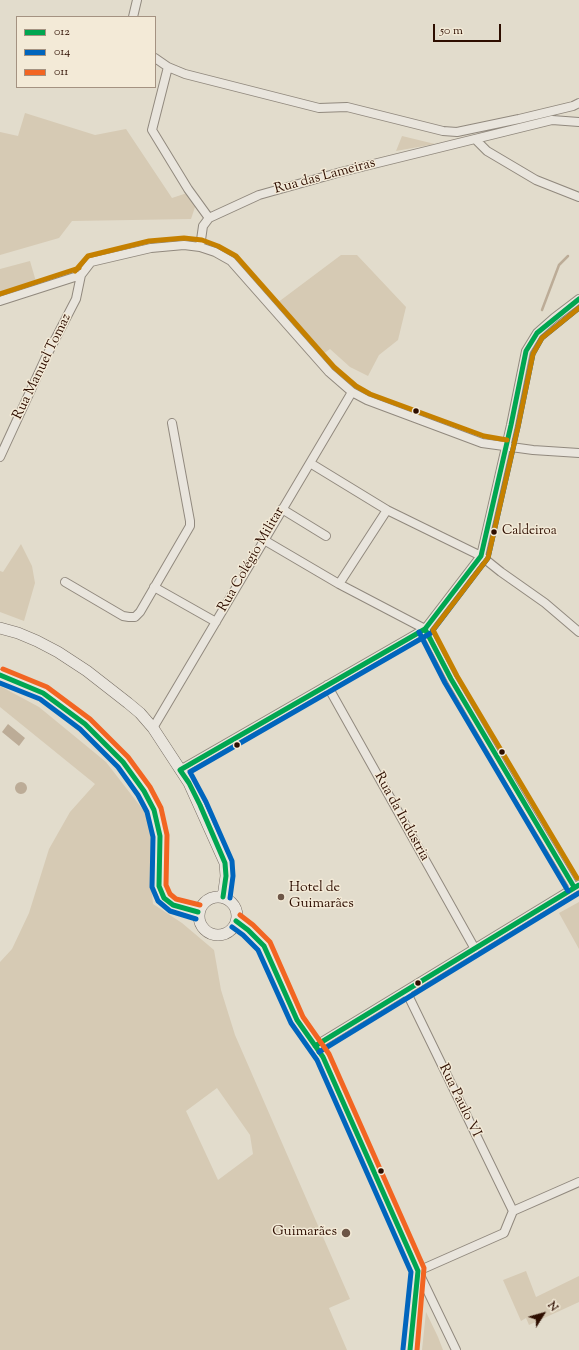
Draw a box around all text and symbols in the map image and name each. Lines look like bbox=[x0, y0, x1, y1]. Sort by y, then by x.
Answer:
legend bbox=[16, 16, 156, 88]
scale bar bbox=[435, 16, 503, 42]
text: 50 m bbox=[440, 22, 463, 40]
text: 012 bbox=[54, 23, 70, 41]
text: 014 bbox=[54, 43, 70, 61]
text: 011 bbox=[54, 63, 68, 81]
street label: Rua das Lameiras bbox=[273, 155, 377, 199]
street label: Rua Manuel Tomaz bbox=[10, 311, 76, 423]
unlabelled marker bbox=[411, 406, 421, 416]
street label: Rua Colégio Militar bbox=[215, 505, 289, 615]
place label: Caldeiroa bbox=[502, 524, 557, 540]
marker: Caldeiroa bbox=[489, 527, 499, 537]
unlabelled marker bbox=[232, 740, 242, 750]
unlabelled marker bbox=[497, 747, 507, 757]
street label: Rua da Indústria bbox=[370, 770, 432, 864]
place label: Hotel de Guimarães bbox=[289, 881, 354, 914]
marker: Hotel de Guimarães bbox=[276, 892, 286, 902]
unlabelled marker bbox=[413, 978, 423, 988]
street label: Rua Paulo VI bbox=[434, 1062, 484, 1140]
unlabelled marker bbox=[376, 1166, 386, 1176]
place label: Guimarães bbox=[272, 1225, 337, 1241]
marker: Guimarães bbox=[340, 1227, 352, 1239]
north arrow bbox=[523, 1294, 563, 1334]
text: N bbox=[544, 1298, 562, 1315]

